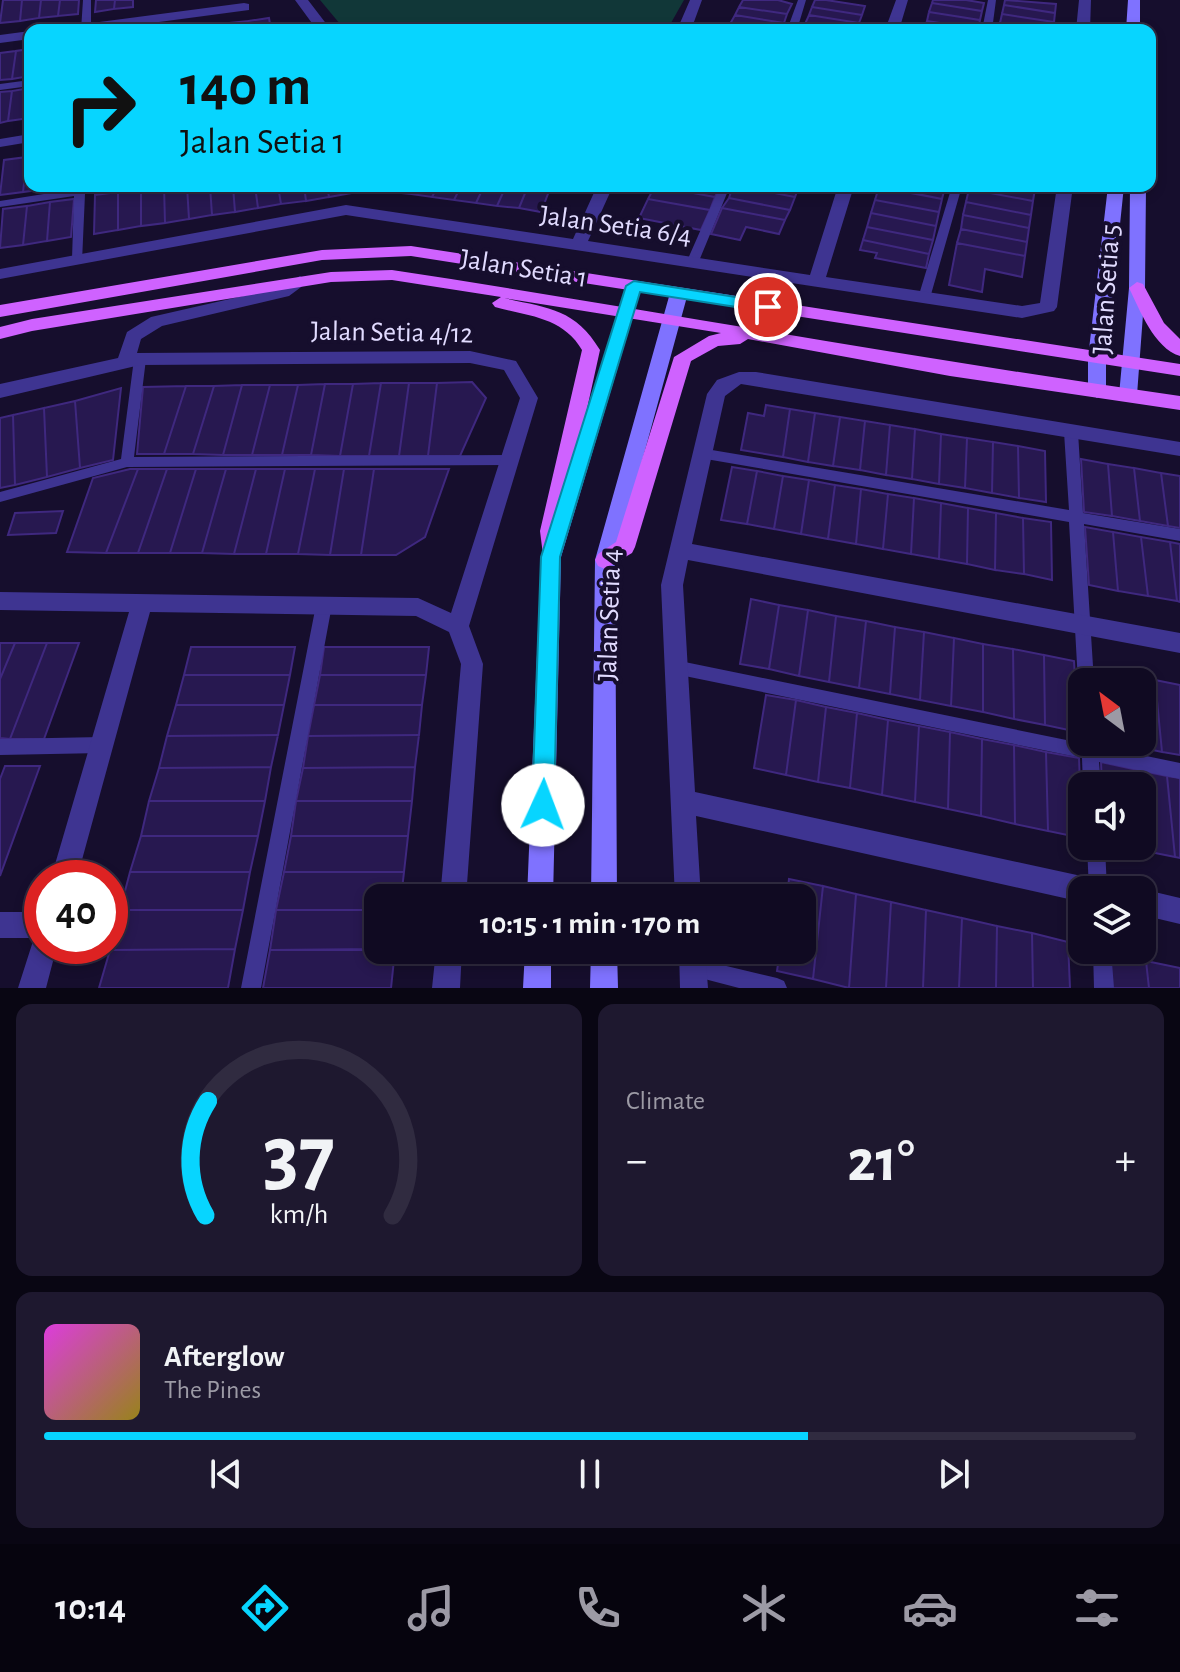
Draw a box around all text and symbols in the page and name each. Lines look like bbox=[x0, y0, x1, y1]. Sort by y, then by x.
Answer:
icon: right bbox=[48, 56, 152, 160]
text: 140 m bbox=[180, 59, 311, 115]
text: Jalan Setia 1 bbox=[180, 124, 345, 160]
street label: Jalan Setia 6/4 bbox=[538, 201, 694, 251]
street label: Jalan Setia 5 bbox=[1088, 223, 1126, 355]
street label: Jalan Setia 1 bbox=[458, 245, 589, 293]
pin bbox=[734, 273, 802, 341]
icon: arrive bbox=[746, 285, 790, 329]
street label: Jalan Setia 4/12 bbox=[311, 318, 473, 348]
street label: Jalan Setia 4 bbox=[594, 549, 626, 682]
north arrow bbox=[1068, 668, 1156, 756]
map controls bbox=[1068, 668, 1156, 964]
position arrow bbox=[501, 763, 585, 847]
button: sound bbox=[1068, 772, 1156, 860]
speed limit sign: 40 bbox=[24, 860, 128, 964]
button: layers bbox=[1068, 876, 1156, 964]
text: 10:15 · 1 min · 170 m bbox=[480, 909, 700, 939]
text: Climate bbox=[626, 1088, 705, 1114]
text: 37 bbox=[263, 1115, 335, 1199]
text: 21° bbox=[847, 1132, 915, 1192]
text: − bbox=[626, 1139, 647, 1183]
text: + bbox=[1115, 1139, 1136, 1183]
text: km/h bbox=[270, 1200, 328, 1229]
text: Afterglow bbox=[164, 1342, 285, 1372]
text: The Pines bbox=[164, 1377, 261, 1403]
icon: previous bbox=[204, 1452, 248, 1496]
icon: pause bbox=[568, 1452, 612, 1496]
icon: next bbox=[932, 1452, 976, 1496]
icon: directions bbox=[237, 1580, 293, 1636]
icon: music bbox=[403, 1580, 459, 1636]
icon: phone bbox=[570, 1580, 626, 1636]
icon: climate bbox=[736, 1580, 792, 1636]
icon: car bbox=[902, 1580, 958, 1636]
icon: filters bbox=[1069, 1580, 1125, 1636]
text: 10:14 bbox=[55, 1590, 126, 1626]

